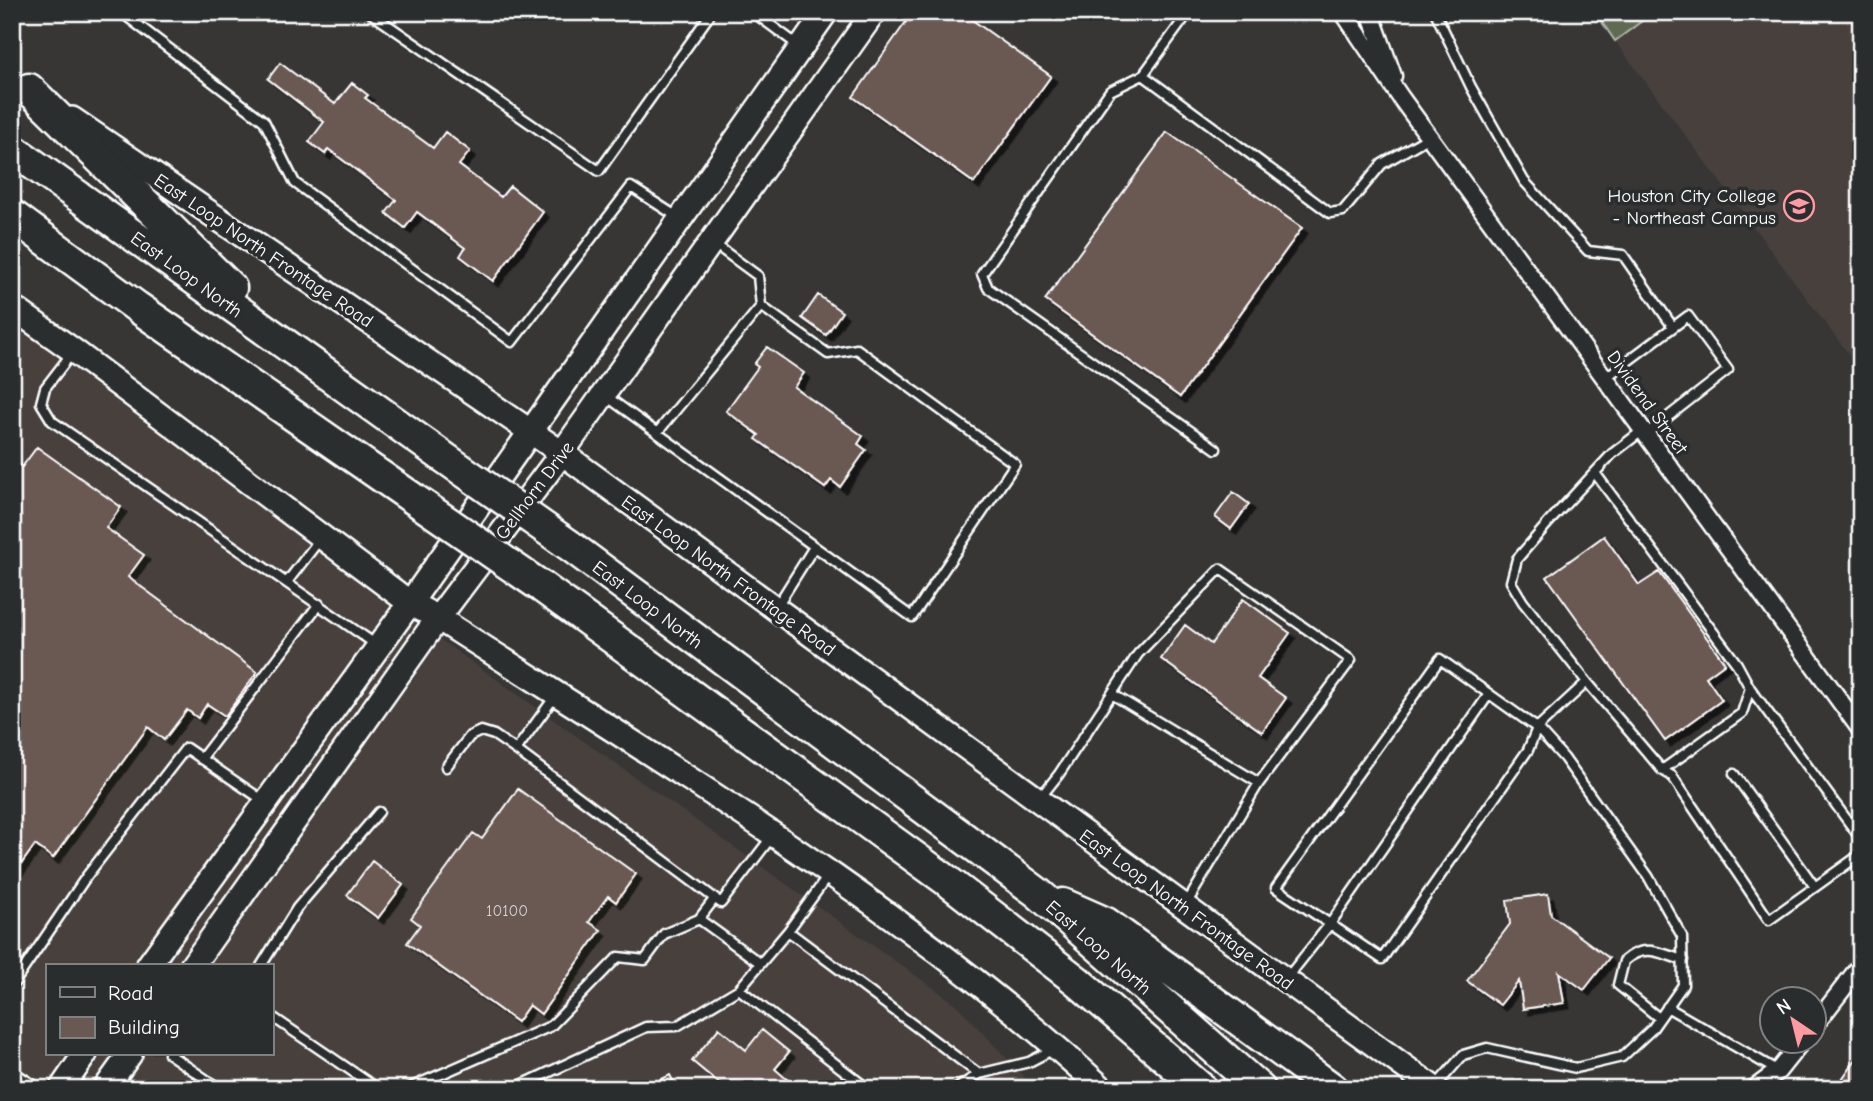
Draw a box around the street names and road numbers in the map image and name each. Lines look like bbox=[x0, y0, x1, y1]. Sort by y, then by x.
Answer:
street label: East Loop North Frontage Road bbox=[150, 168, 378, 332]
street label: East Loop North bbox=[127, 226, 247, 322]
street label: Dividend Street bbox=[1602, 347, 1692, 459]
street label: Gellhorn Drive bbox=[491, 437, 579, 544]
street label: East Loop North Frontage Road bbox=[617, 490, 841, 660]
street label: East Loop North bbox=[588, 555, 708, 653]
street label: East Loop North Frontage Road bbox=[1075, 824, 1299, 994]
street label: East Loop North bbox=[1042, 895, 1156, 999]

